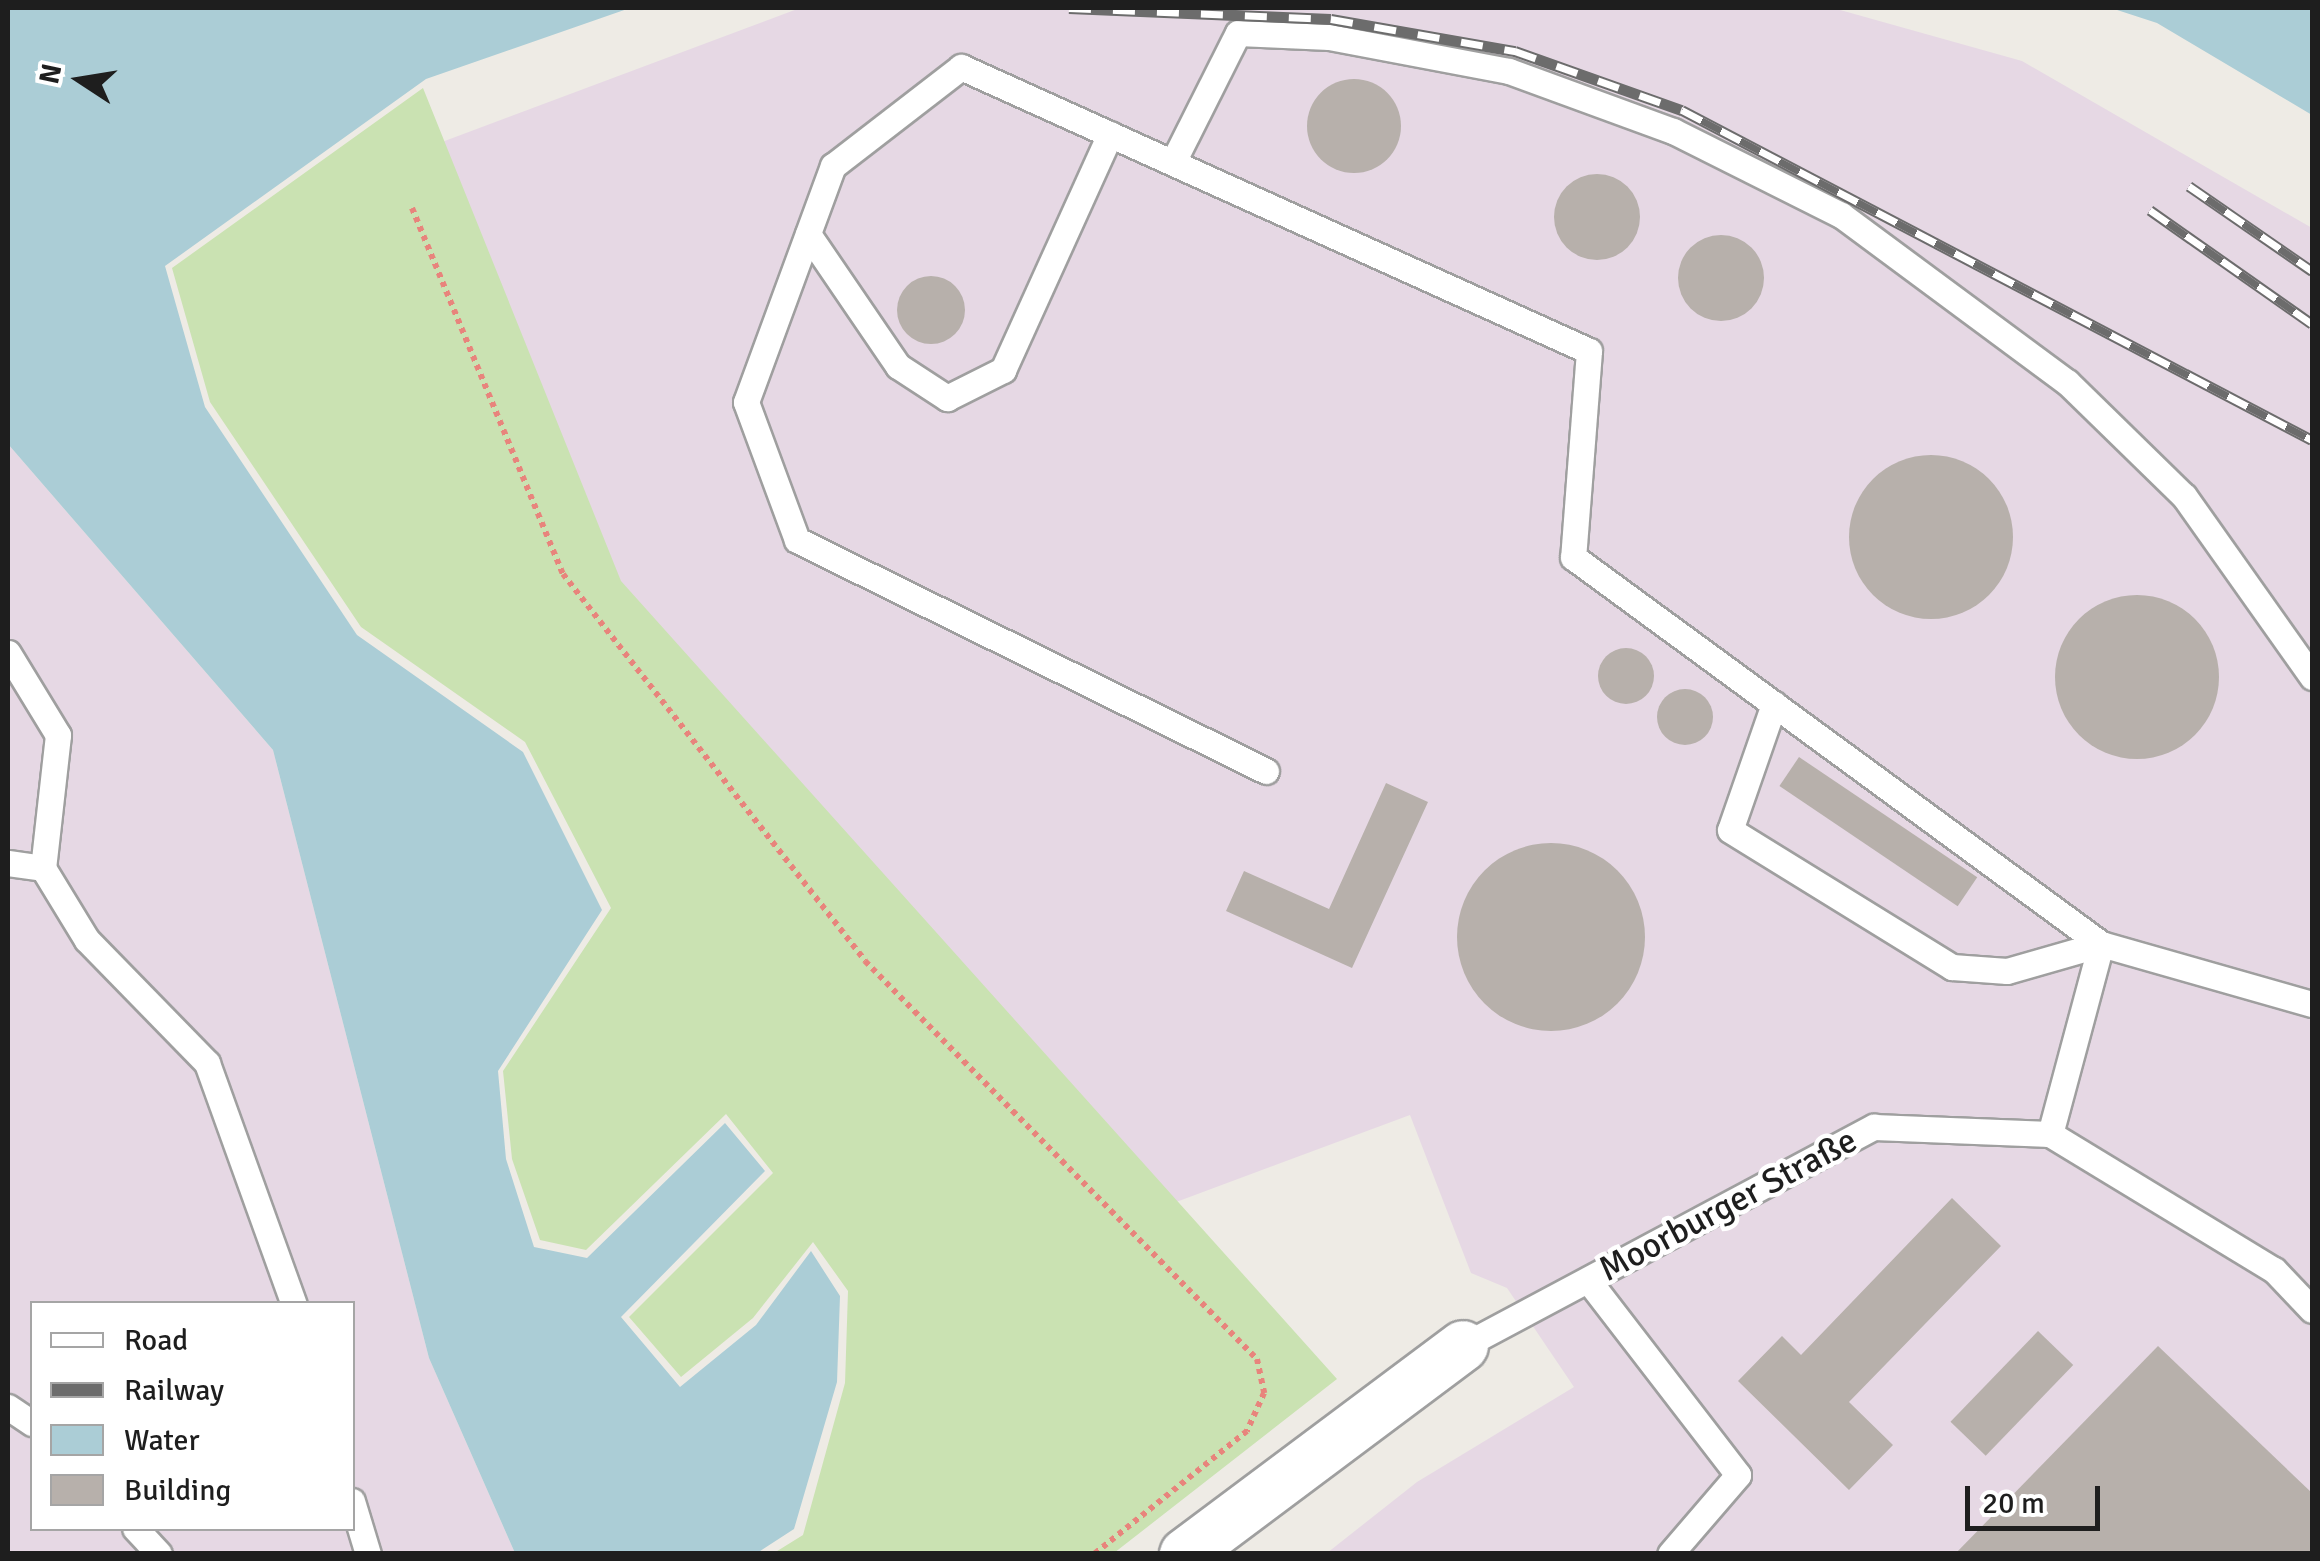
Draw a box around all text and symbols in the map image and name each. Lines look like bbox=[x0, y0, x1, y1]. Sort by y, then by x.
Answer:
north arrow bbox=[30, 30, 130, 130]
text: N bbox=[32, 61, 69, 87]
street label: Moorburger Straße bbox=[1592, 1119, 1864, 1291]
legend bbox=[30, 1301, 355, 1531]
text: Road bbox=[124, 1322, 188, 1359]
text: Railway bbox=[124, 1372, 224, 1409]
text: Water bbox=[124, 1422, 200, 1459]
scale bar bbox=[1970, 1466, 2105, 1528]
text: Building bbox=[124, 1472, 231, 1509]
text: 20 m bbox=[1982, 1485, 2045, 1522]

